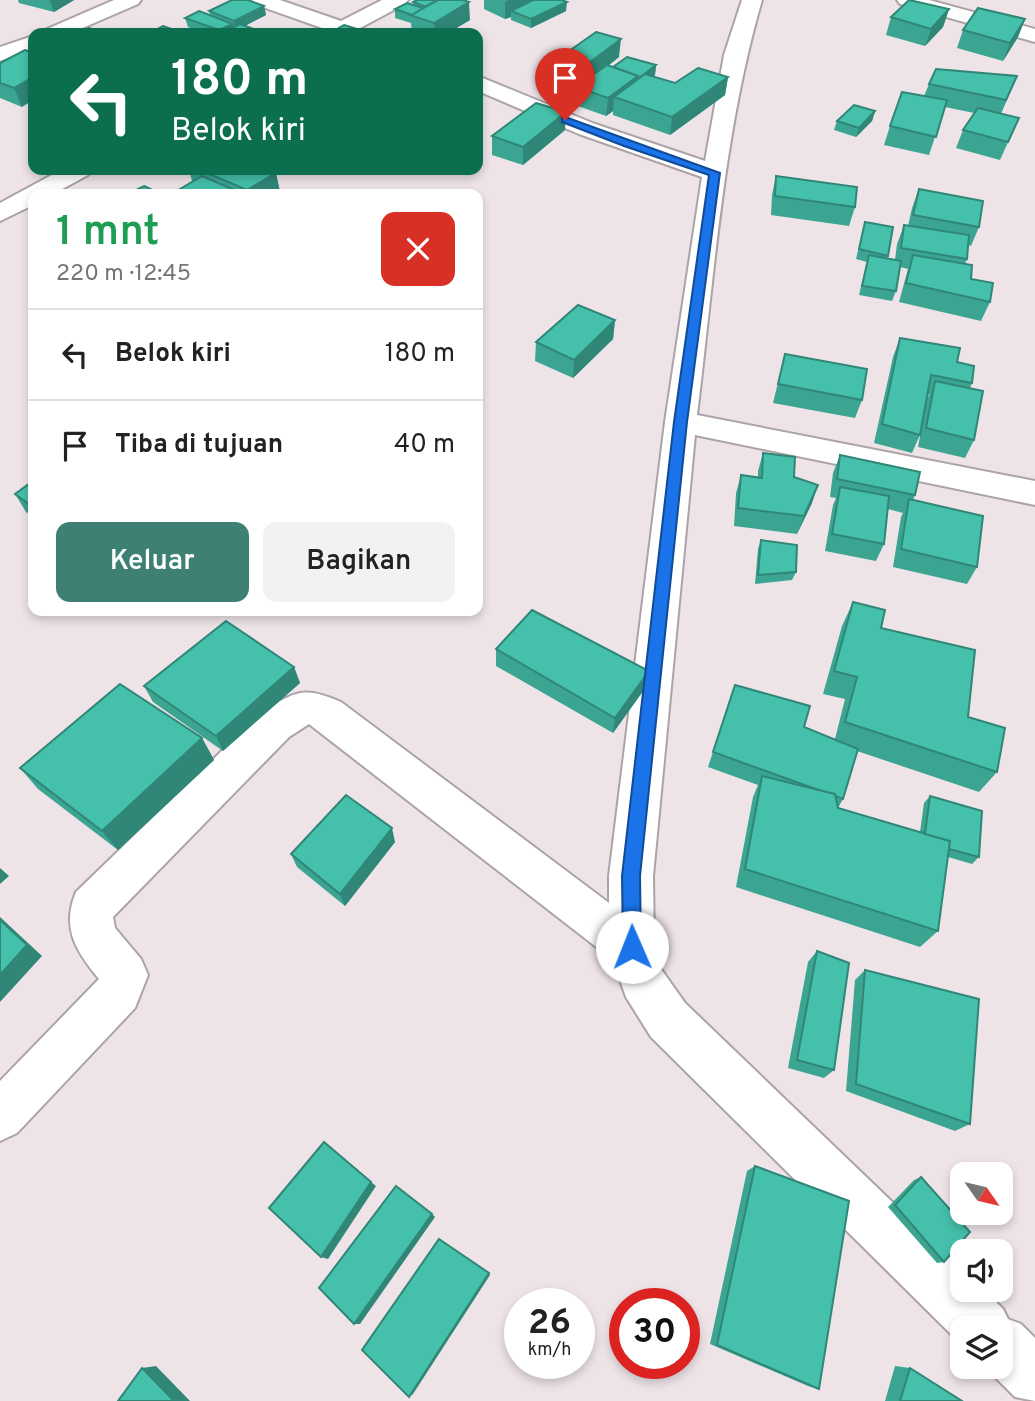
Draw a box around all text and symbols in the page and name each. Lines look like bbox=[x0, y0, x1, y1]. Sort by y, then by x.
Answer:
pin bbox=[535, 48, 595, 120]
text: 180 m bbox=[171, 51, 308, 113]
icon: left bbox=[56, 56, 147, 147]
icon: arrive bbox=[546, 59, 584, 97]
text: Belok kiri bbox=[171, 112, 306, 152]
text: 1 mnt bbox=[56, 207, 160, 260]
button: close bbox=[381, 212, 455, 286]
text: 220 m · 12:45 bbox=[56, 260, 191, 289]
icon: left bbox=[56, 336, 94, 374]
text: Belok kiri bbox=[115, 338, 231, 371]
text: 180 m bbox=[385, 338, 455, 371]
icon: arrive bbox=[56, 427, 94, 465]
text: Tiba di tujuan bbox=[115, 429, 283, 462]
text: 40 m bbox=[394, 429, 455, 462]
button: Keluar bbox=[56, 522, 249, 602]
button: Bagikan bbox=[263, 522, 455, 602]
position arrow bbox=[595, 910, 669, 984]
north arrow bbox=[950, 1162, 1013, 1225]
map controls bbox=[950, 1162, 1013, 1379]
button: sound bbox=[950, 1239, 1013, 1302]
speed limit sign: 30 bbox=[609, 1288, 700, 1379]
text: 26 bbox=[528, 1302, 571, 1346]
button: layers bbox=[950, 1316, 1013, 1379]
text: km/h bbox=[528, 1339, 571, 1362]

